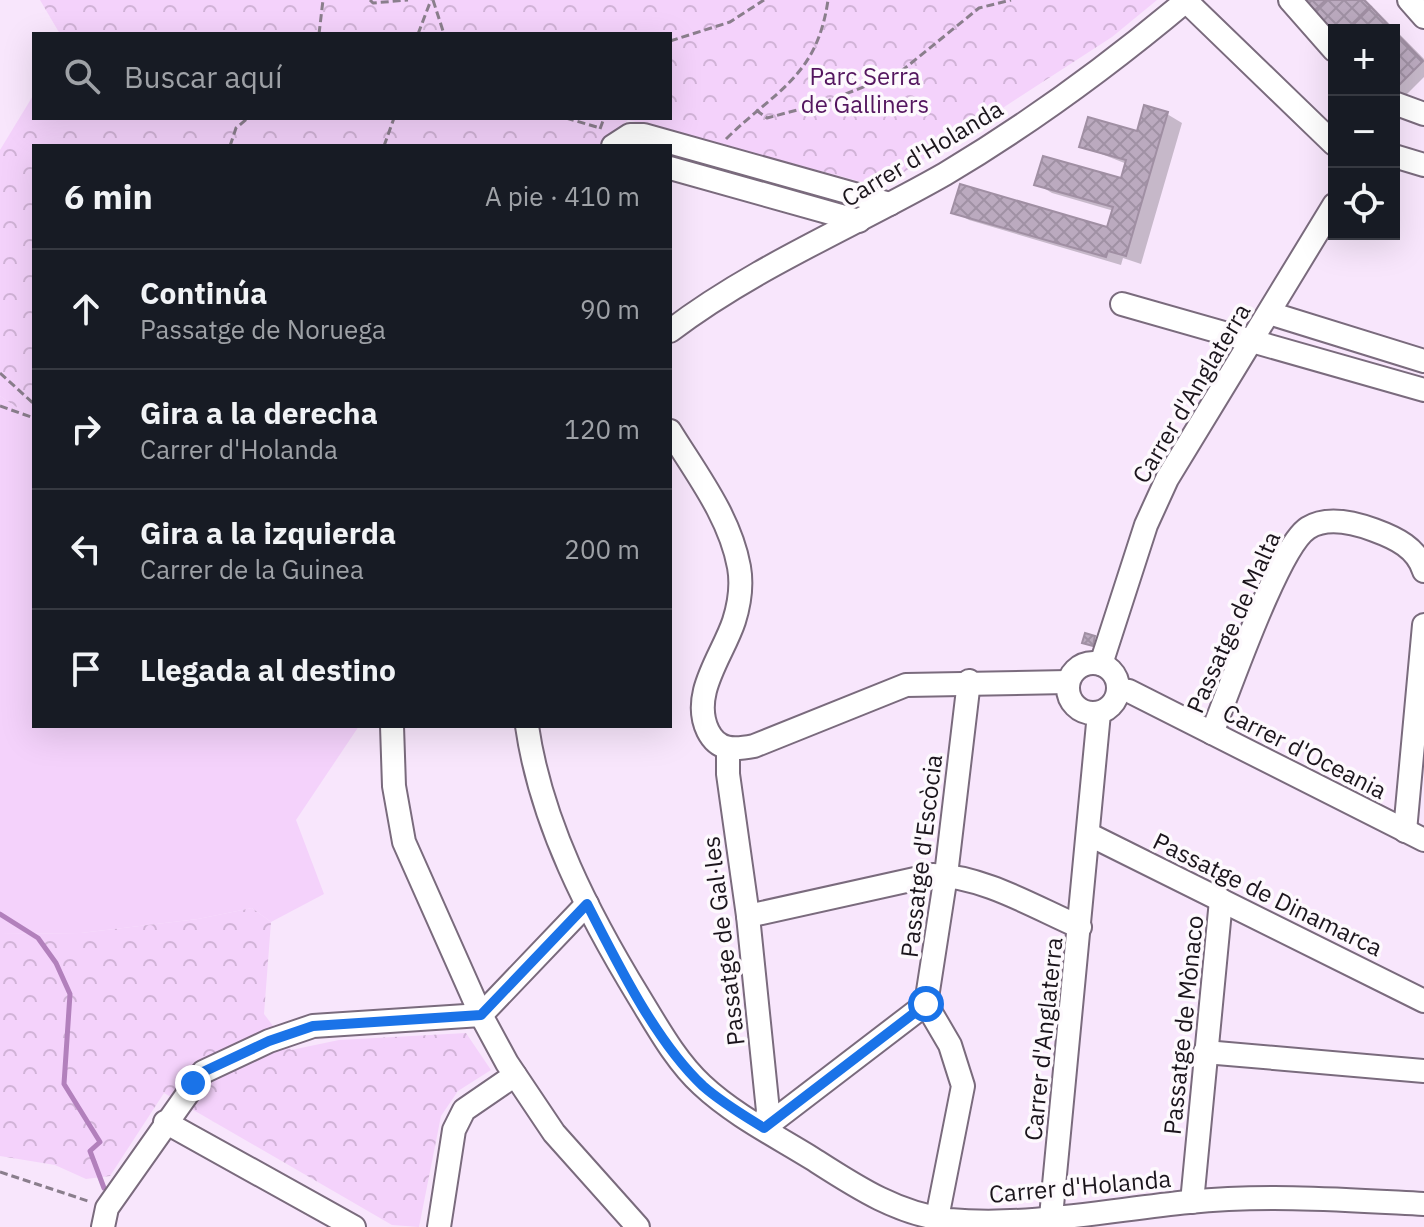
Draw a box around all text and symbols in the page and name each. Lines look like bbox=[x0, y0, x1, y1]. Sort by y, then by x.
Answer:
map controls bbox=[1328, 24, 1400, 240]
button: + bbox=[1328, 24, 1400, 96]
search box bbox=[32, 32, 672, 120]
icon: search bbox=[60, 54, 104, 98]
text: Buscar aquí bbox=[124, 57, 282, 96]
park label: Parc Serra de Galliners bbox=[801, 60, 929, 120]
street label: Carrer d'Holanda bbox=[835, 92, 1009, 214]
button: − bbox=[1328, 96, 1400, 168]
button: locate bbox=[1328, 168, 1400, 240]
text: 6 min bbox=[64, 174, 153, 218]
text: A pie · 410 m bbox=[485, 179, 640, 213]
text: Continúa bbox=[140, 273, 267, 312]
icon: ahead bbox=[64, 287, 108, 331]
text: 90 m bbox=[580, 292, 640, 326]
street label: Carrer d'Anglaterra bbox=[1125, 297, 1257, 489]
text: Passatge de Noruega bbox=[140, 312, 386, 346]
text: Gira a la derecha bbox=[140, 393, 378, 432]
icon: right bbox=[64, 407, 108, 451]
text: 120 m bbox=[564, 412, 640, 446]
text: Carrer d'Holanda bbox=[140, 432, 338, 466]
text: Gira a la izquierda bbox=[140, 513, 396, 552]
street label: Passatge de Malta bbox=[1179, 526, 1287, 718]
icon: left bbox=[64, 527, 108, 571]
text: 200 m bbox=[564, 532, 640, 566]
text: Carrer de la Guinea bbox=[140, 552, 364, 586]
icon: arrive bbox=[64, 647, 108, 691]
text: Llegada al destino bbox=[140, 650, 396, 689]
street label: Carrer d'Oceania bbox=[1218, 696, 1392, 806]
street label: Passatge d'Escòcia bbox=[893, 752, 949, 959]
street label: Passatge de Dinamarca bbox=[1148, 825, 1388, 964]
street label: Passatge de Gal·les bbox=[694, 834, 752, 1048]
street label: Passatge de Mònaco bbox=[1156, 914, 1210, 1136]
street label: Carrer d'Anglaterra bbox=[1016, 936, 1070, 1142]
route start bbox=[908, 986, 944, 1022]
route end bbox=[175, 1065, 211, 1101]
street label: Carrer d'Holanda bbox=[988, 1162, 1173, 1210]

